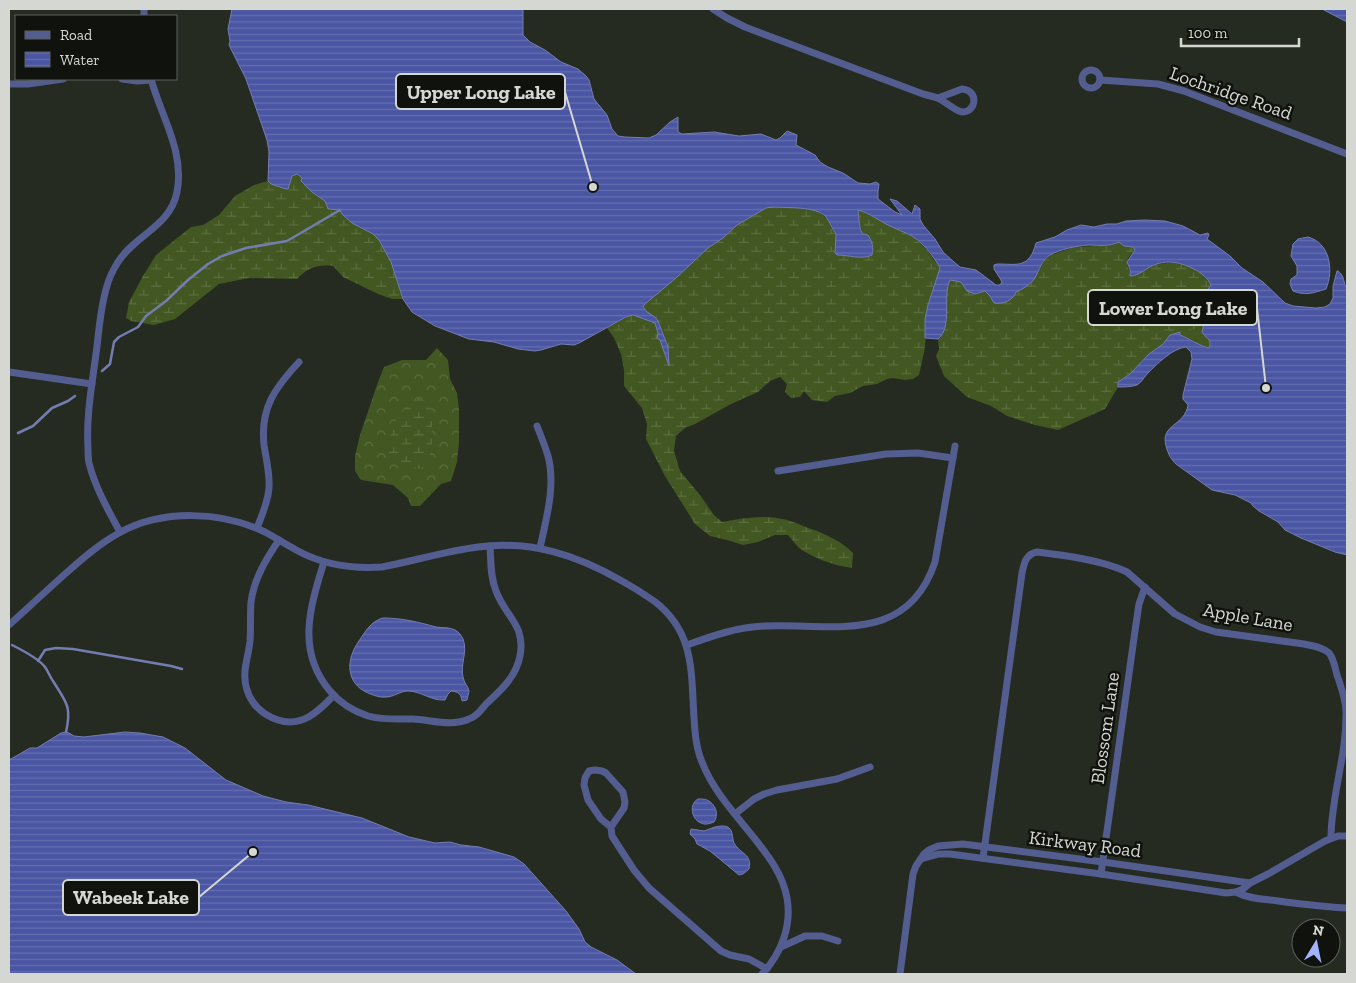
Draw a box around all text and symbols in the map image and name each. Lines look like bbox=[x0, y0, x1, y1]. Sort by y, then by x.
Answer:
legend bbox=[15, 15, 178, 80]
scale bar bbox=[1181, 15, 1298, 47]
text: 100 m bbox=[1188, 24, 1227, 42]
text: Road bbox=[60, 26, 93, 44]
text: Water bbox=[60, 51, 100, 69]
street label: Lochridge Road bbox=[1167, 61, 1296, 125]
callout: Upper Long Lake bbox=[396, 74, 565, 109]
text: Upper Long Lake bbox=[406, 80, 556, 104]
callout: Lower Long Lake bbox=[1088, 290, 1257, 325]
text: Lower Long Lake bbox=[1099, 296, 1248, 320]
street label: Apple Lane bbox=[1201, 598, 1295, 636]
street label: Blossom Lane bbox=[1086, 671, 1124, 785]
street label: Kirkway Road bbox=[1028, 826, 1143, 862]
callout: Wabeek Lake bbox=[63, 880, 199, 915]
text: Wabeek Lake bbox=[73, 885, 189, 909]
north arrow bbox=[1291, 918, 1341, 968]
text: N bbox=[1311, 921, 1325, 940]

